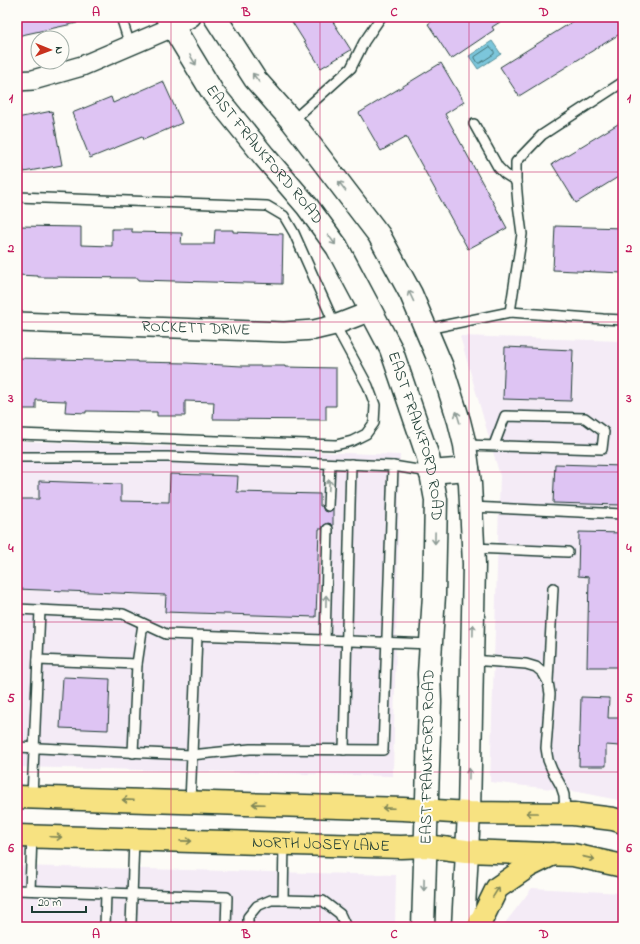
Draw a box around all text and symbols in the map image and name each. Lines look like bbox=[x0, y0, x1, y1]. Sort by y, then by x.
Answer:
text: A bbox=[92, 3, 100, 22]
text: B bbox=[241, 3, 251, 22]
text: C bbox=[390, 3, 398, 22]
text: D bbox=[538, 3, 549, 22]
north arrow bbox=[30, 30, 70, 70]
text: N bbox=[51, 46, 67, 54]
one-way arrow bbox=[189, 54, 197, 65]
one-way arrow bbox=[251, 73, 260, 84]
street label: EAST FRANKFORD ROAD bbox=[199, 80, 329, 230]
text: 1 bbox=[9, 89, 14, 108]
text: 1 bbox=[627, 89, 632, 108]
one-way arrow bbox=[337, 181, 346, 192]
one-way arrow bbox=[328, 235, 336, 246]
text: 2 bbox=[7, 239, 15, 258]
text: 2 bbox=[625, 239, 633, 258]
one-way arrow bbox=[407, 290, 414, 302]
street label: ROCKETT DRIVE bbox=[141, 315, 251, 343]
street label: EAST FRANKFORD ROAD bbox=[381, 348, 448, 521]
text: 3 bbox=[7, 389, 14, 408]
text: 3 bbox=[625, 389, 632, 408]
one-way arrow bbox=[454, 410, 461, 423]
one-way arrow bbox=[326, 479, 333, 492]
one-way arrow bbox=[431, 531, 439, 544]
text: 4 bbox=[7, 539, 14, 558]
text: 4 bbox=[625, 539, 632, 558]
one-way arrow bbox=[322, 595, 330, 608]
one-way arrow bbox=[469, 624, 476, 637]
street label: EAST FRANKFORD ROAD bbox=[414, 669, 442, 845]
text: 5 bbox=[7, 689, 15, 708]
text: 5 bbox=[625, 689, 633, 708]
one-way arrow bbox=[465, 768, 473, 781]
one-way arrow bbox=[122, 796, 135, 804]
one-way arrow bbox=[252, 801, 265, 808]
one-way arrow bbox=[382, 805, 395, 812]
one-way arrow bbox=[526, 809, 539, 817]
street label: NORTH JOSEY LANE bbox=[252, 831, 390, 859]
one-way arrow bbox=[49, 833, 62, 841]
one-way arrow bbox=[179, 837, 192, 844]
text: 6 bbox=[7, 839, 14, 858]
text: 6 bbox=[625, 839, 632, 858]
one-way arrow bbox=[582, 855, 595, 863]
one-way arrow bbox=[420, 878, 428, 891]
one-way arrow bbox=[491, 887, 500, 898]
scale bar bbox=[32, 888, 86, 914]
text: 20 m bbox=[38, 894, 61, 912]
text: A bbox=[92, 925, 100, 944]
text: B bbox=[241, 925, 251, 944]
text: C bbox=[390, 925, 398, 944]
text: D bbox=[538, 925, 549, 944]

